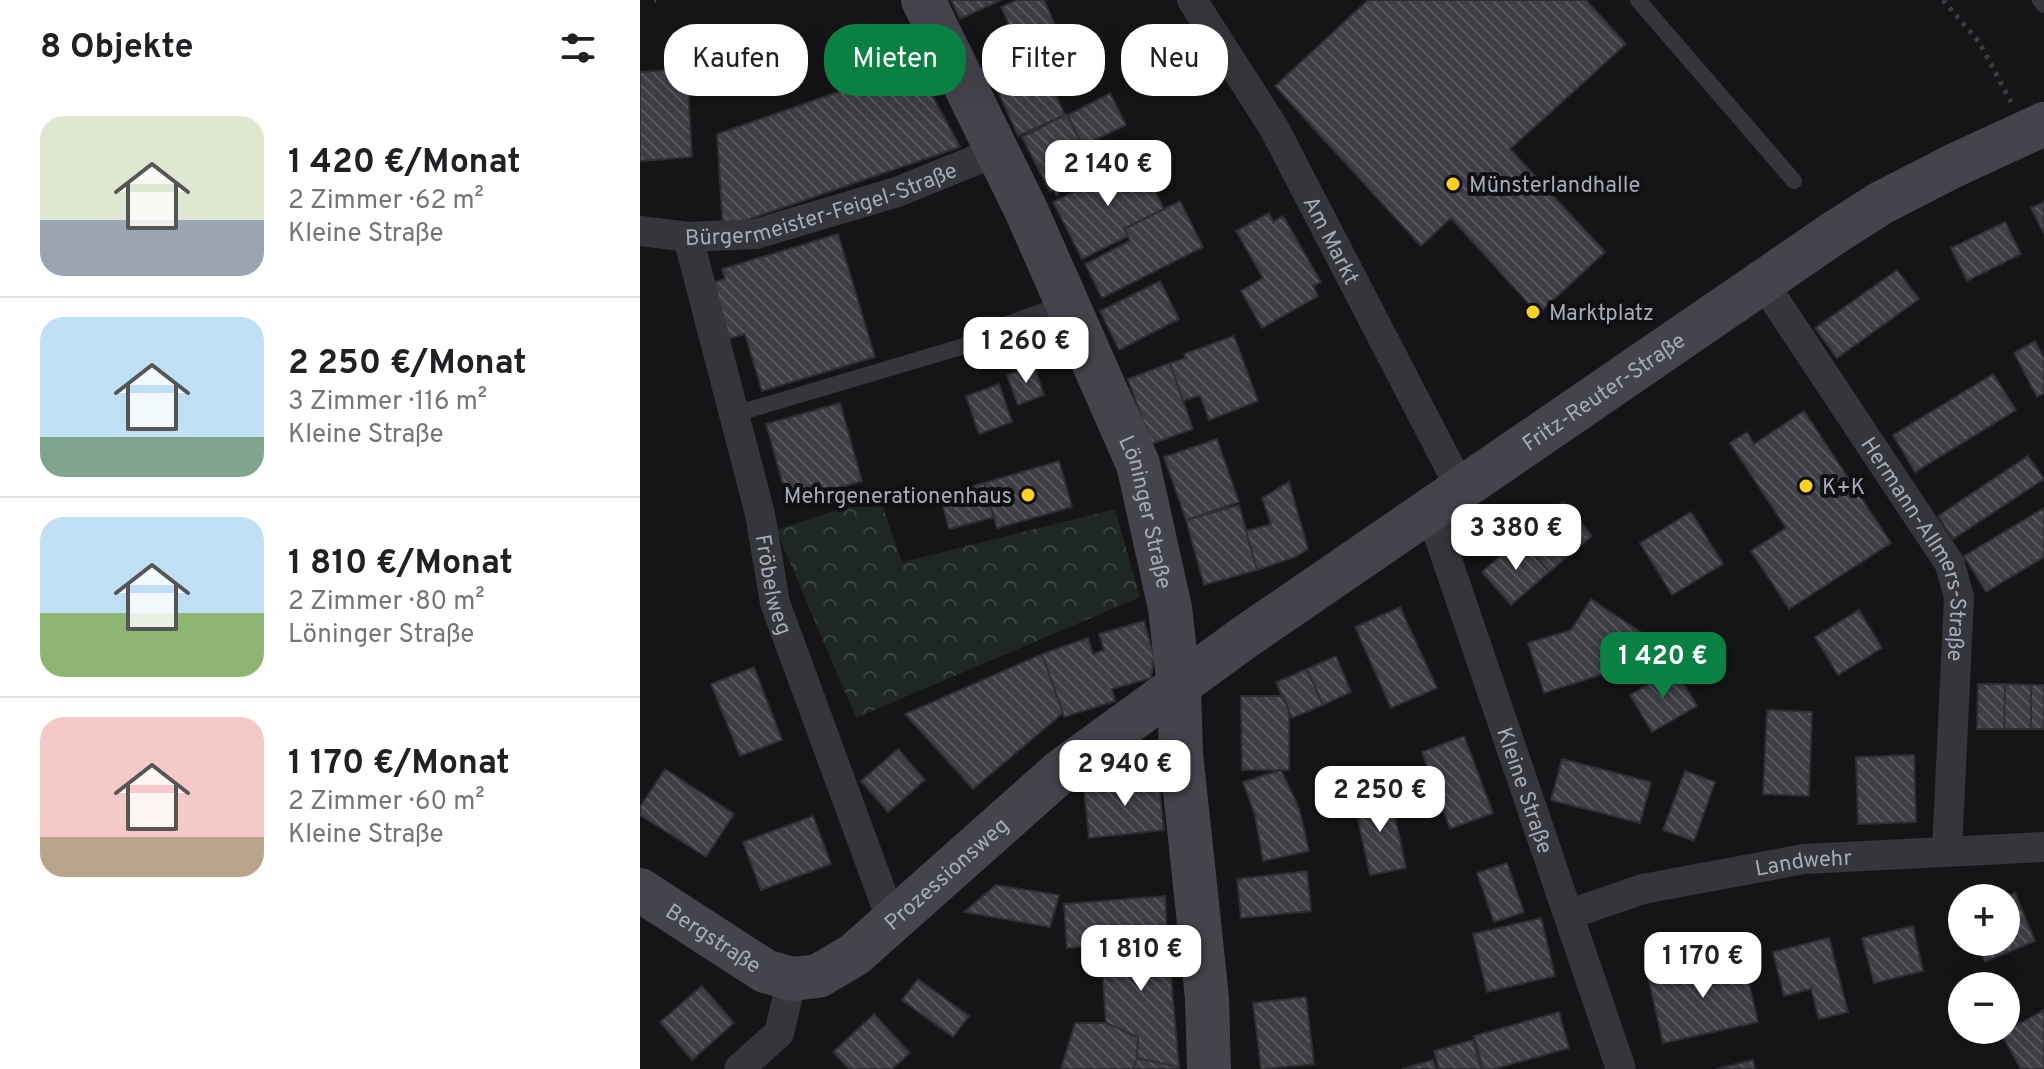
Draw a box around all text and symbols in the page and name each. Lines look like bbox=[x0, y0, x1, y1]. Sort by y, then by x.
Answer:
chip: Kaufen bbox=[664, 24, 808, 96]
chip: Mieten bbox=[824, 24, 966, 96]
chip: Filter bbox=[982, 24, 1105, 96]
chip: Neu bbox=[1121, 24, 1228, 96]
icon: filters bbox=[556, 26, 600, 70]
text: 8 Objekte bbox=[40, 27, 194, 70]
pin: 2 140 € bbox=[1034, 140, 1182, 208]
text: 1 420 €/Monat bbox=[288, 142, 521, 185]
icon: home bbox=[104, 148, 200, 244]
text: 2 140 € bbox=[1063, 149, 1153, 182]
street label: Bürgermeister-Feigel-Straße bbox=[684, 158, 962, 253]
place label: Münsterlandhalle bbox=[1469, 173, 1640, 200]
marker: Münsterlandhalle bbox=[1444, 175, 1462, 193]
text: 2 Zimmer · 62 m² bbox=[288, 185, 484, 218]
street label: Am Markt bbox=[1296, 192, 1364, 290]
text: Kleine Straße bbox=[288, 218, 443, 251]
place label: Marktplatz bbox=[1549, 301, 1654, 328]
marker: Marktplatz bbox=[1524, 303, 1542, 321]
pin: 1 260 € bbox=[952, 317, 1100, 385]
text: 1 260 € bbox=[982, 326, 1070, 359]
street label: Fritz-Reuter-Straße bbox=[1518, 328, 1691, 459]
text: 2 250 €/Monat bbox=[288, 343, 527, 386]
icon: home bbox=[104, 349, 200, 445]
text: 3 Zimmer · 116 m² bbox=[288, 386, 487, 419]
text: Kleine Straße bbox=[288, 419, 443, 452]
street label: Löninger Straße bbox=[1111, 432, 1176, 592]
street label: Hermann-Allmers-Straße bbox=[1854, 433, 1970, 662]
place label: K+K bbox=[1822, 475, 1865, 502]
marker: K+K bbox=[1797, 477, 1815, 495]
place label: Mehrgenerationenhaus bbox=[784, 484, 1012, 511]
marker: Mehrgenerationenhaus bbox=[1019, 486, 1037, 504]
pin: 3 380 € bbox=[1442, 504, 1590, 572]
text: 3 380 € bbox=[1469, 513, 1563, 546]
street label: Fröbelweg bbox=[748, 533, 797, 639]
text: 1 810 €/Monat bbox=[288, 543, 513, 586]
icon: home bbox=[104, 549, 200, 645]
text: 2 Zimmer · 80 m² bbox=[288, 586, 485, 619]
text: Löninger Straße bbox=[288, 619, 474, 652]
pin: 1 420 € bbox=[1589, 632, 1737, 700]
text: 1 420 € bbox=[1618, 641, 1708, 674]
street label: Kleine Straße bbox=[1489, 724, 1557, 858]
pin: 2 940 € bbox=[1051, 740, 1199, 808]
text: 1 170 €/Monat bbox=[288, 743, 510, 786]
icon: home bbox=[104, 749, 200, 845]
text: 2 940 € bbox=[1077, 749, 1173, 782]
pin: 2 250 € bbox=[1306, 766, 1454, 834]
text: 2 250 € bbox=[1333, 775, 1427, 808]
text: 2 Zimmer · 60 m² bbox=[288, 786, 485, 819]
street label: Prozessionsweg bbox=[880, 813, 1015, 938]
text: Kleine Straße bbox=[288, 819, 443, 852]
street label: Landwehr bbox=[1753, 846, 1853, 884]
map controls bbox=[1948, 884, 2020, 1044]
button: + bbox=[1948, 884, 2020, 956]
street label: Bergstraße bbox=[660, 899, 765, 981]
pin: 1 810 € bbox=[1067, 925, 1215, 993]
pin: 1 170 € bbox=[1629, 932, 1777, 1000]
text: 1 810 € bbox=[1099, 934, 1183, 967]
text: 1 170 € bbox=[1662, 941, 1744, 974]
button: − bbox=[1948, 972, 2020, 1044]

